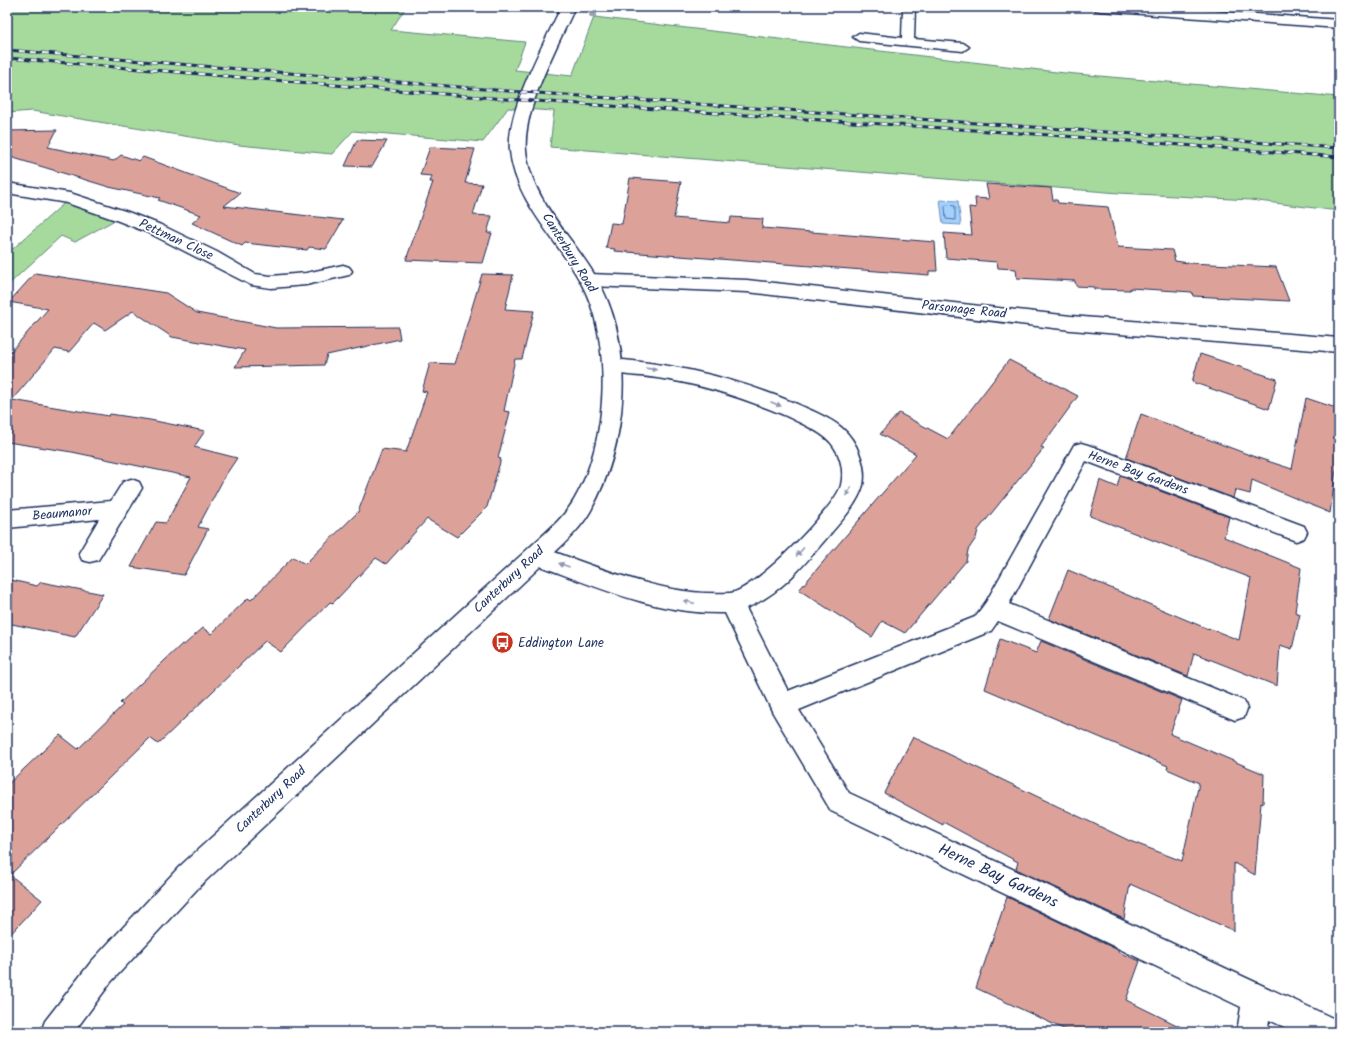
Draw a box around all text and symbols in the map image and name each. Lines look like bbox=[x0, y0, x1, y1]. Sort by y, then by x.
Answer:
street label: Canterbury Road bbox=[536, 209, 602, 297]
street label: Pettman Close bbox=[135, 214, 217, 266]
street label: Parsonage Road bbox=[921, 295, 1008, 325]
one-way arrow bbox=[645, 366, 657, 372]
one-way arrow bbox=[771, 401, 782, 407]
street label: Herne Bay Gardens bbox=[1085, 445, 1192, 501]
one-way arrow bbox=[845, 485, 852, 497]
street label: Beaumanor bbox=[31, 501, 94, 527]
street label: Canterbury Road bbox=[469, 541, 550, 619]
one-way arrow bbox=[796, 548, 805, 557]
one-way arrow bbox=[558, 561, 570, 567]
one-way arrow bbox=[682, 599, 695, 605]
bus stop icon: Eddington Lane bbox=[489, 630, 515, 656]
place label: Eddington Lane bbox=[518, 633, 604, 654]
street label: Canterbury Road bbox=[231, 761, 312, 839]
street label: Herne Bay Gardens bbox=[934, 837, 1062, 915]

